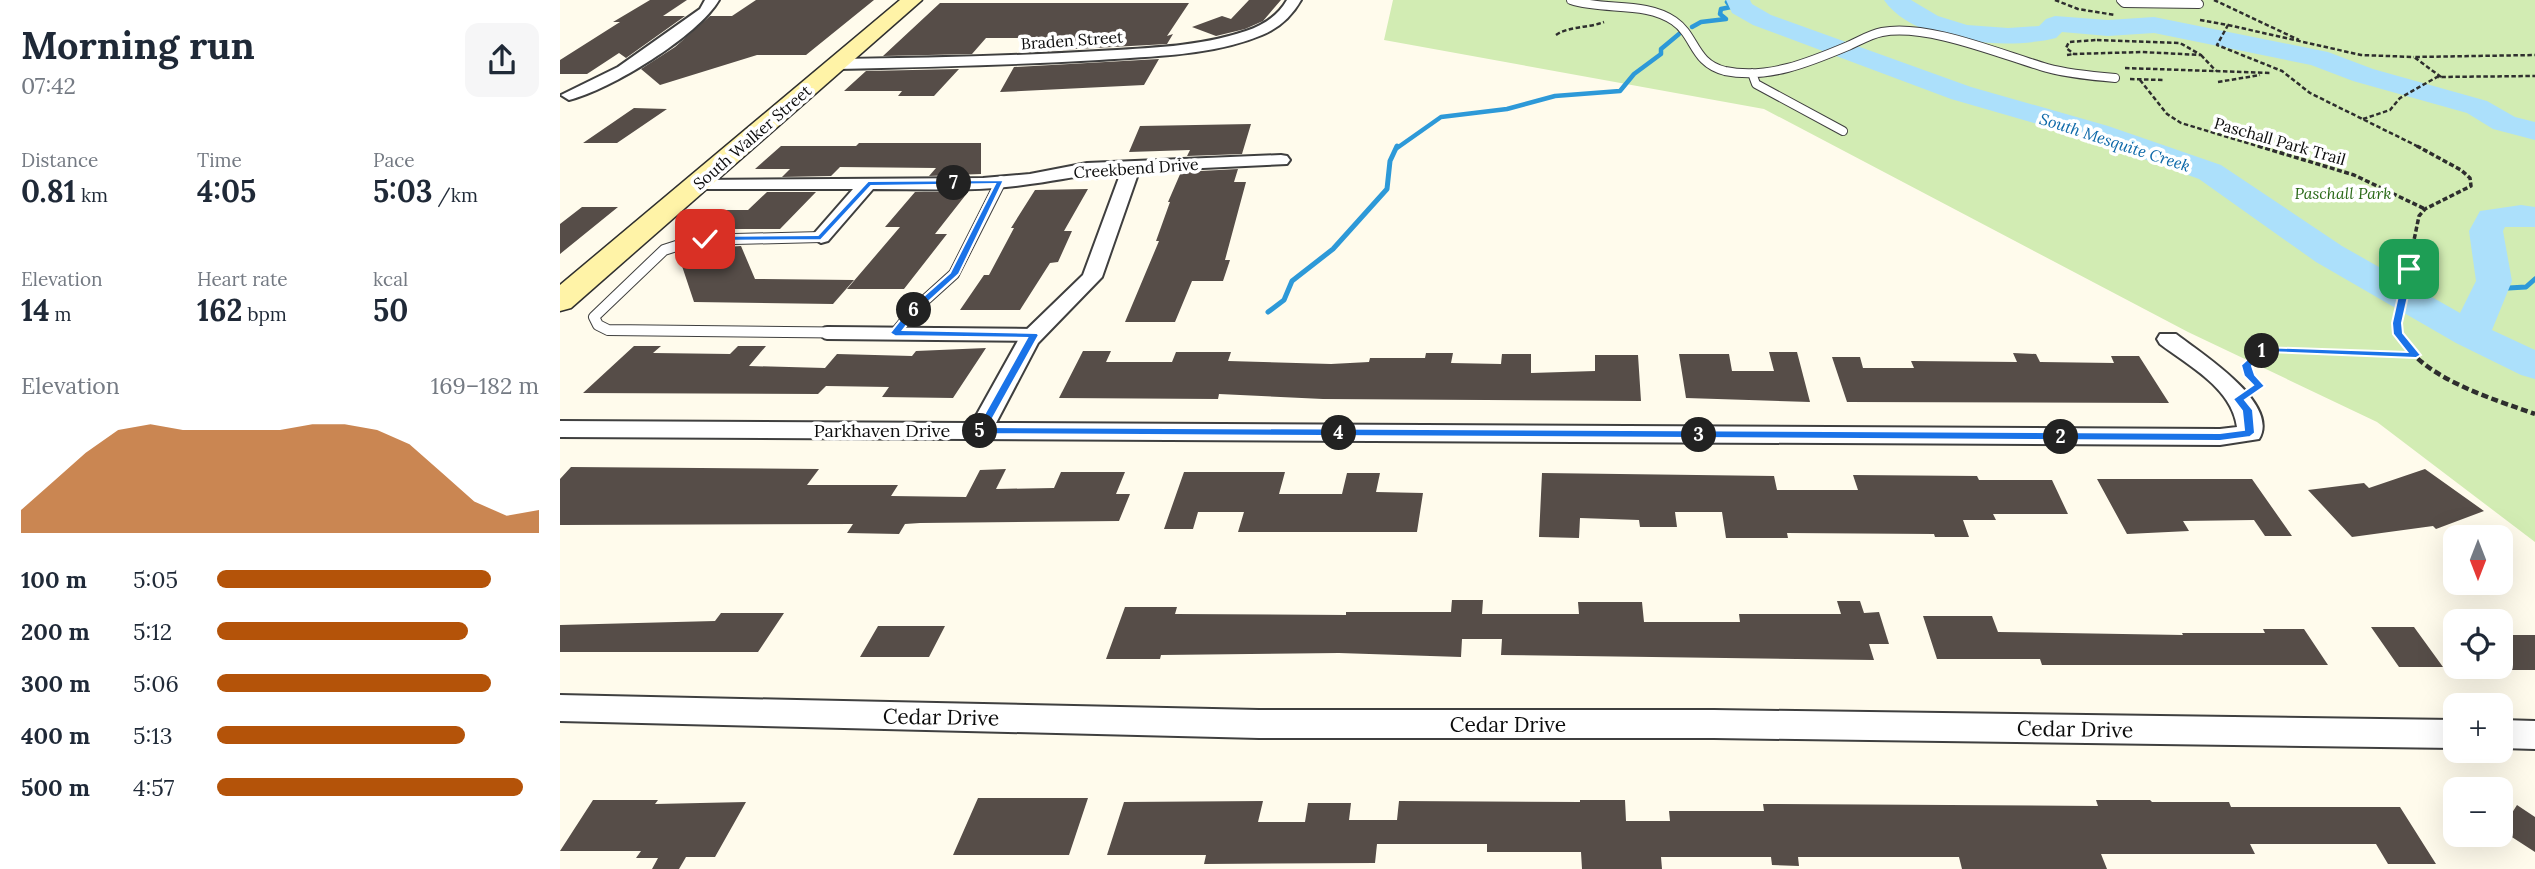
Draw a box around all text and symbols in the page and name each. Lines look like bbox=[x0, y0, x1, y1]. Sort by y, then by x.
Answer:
text: Morning run bbox=[21, 21, 255, 69]
button: share bbox=[465, 23, 539, 97]
street label: Braden Street bbox=[1020, 26, 1125, 54]
text: 07:42 bbox=[21, 71, 76, 100]
street label: South Walker Street bbox=[689, 80, 816, 194]
water label: South Mesquite Creek bbox=[2037, 108, 2193, 176]
street label: Paschall Park Trail bbox=[2212, 113, 2348, 169]
text: Distance bbox=[21, 148, 98, 172]
text: Time bbox=[197, 148, 242, 172]
text: Pace bbox=[373, 148, 415, 172]
street label: Creekbend Drive bbox=[1073, 154, 1200, 182]
pin: 7 bbox=[936, 166, 972, 200]
text: 7 bbox=[949, 170, 958, 194]
text: 0.81 bbox=[21, 172, 76, 210]
text: 4:05 bbox=[197, 172, 256, 210]
text: 5:03 bbox=[373, 172, 433, 210]
text: km bbox=[76, 183, 108, 207]
text: /km bbox=[433, 183, 478, 207]
park label: Paschall Park bbox=[2294, 183, 2392, 203]
pin bbox=[675, 209, 735, 269]
icon: check bbox=[686, 220, 724, 258]
pin bbox=[2379, 239, 2439, 299]
icon: arrive bbox=[2390, 250, 2428, 288]
text: Elevation bbox=[21, 267, 103, 291]
text: Heart rate bbox=[197, 267, 288, 291]
text: kcal bbox=[373, 267, 408, 291]
text: 14 bbox=[21, 291, 50, 329]
text: 162 bbox=[197, 291, 242, 329]
text: 50 bbox=[373, 291, 408, 329]
pin: 6 bbox=[896, 292, 932, 328]
text: 6 bbox=[908, 297, 919, 321]
text: m bbox=[50, 302, 72, 326]
text: bpm bbox=[242, 302, 287, 326]
pin: 1 bbox=[2244, 334, 2280, 368]
text: 1 bbox=[2258, 338, 2265, 362]
text: Elevation bbox=[21, 371, 120, 400]
text: 169–182 m bbox=[431, 371, 539, 400]
pin: 5 bbox=[962, 414, 998, 448]
pin: 4 bbox=[1322, 416, 1356, 450]
text: 5 bbox=[974, 418, 985, 442]
pin: 3 bbox=[1682, 418, 1716, 452]
street label: Parkhaven Drive bbox=[814, 419, 951, 442]
text: 4 bbox=[1333, 420, 1344, 444]
pin: 2 bbox=[2044, 420, 2078, 454]
text: 3 bbox=[1693, 422, 1704, 446]
text: 2 bbox=[2055, 424, 2066, 448]
north arrow bbox=[2443, 525, 2513, 595]
map controls bbox=[2443, 525, 2513, 847]
text: 100 m bbox=[21, 565, 87, 594]
text: 5:05 bbox=[133, 565, 178, 594]
button: locate bbox=[2443, 609, 2513, 679]
text: 200 m bbox=[21, 617, 90, 646]
text: 5:12 bbox=[133, 617, 172, 646]
text: 300 m bbox=[21, 669, 90, 698]
text: 5:06 bbox=[133, 669, 179, 698]
button: + bbox=[2443, 693, 2513, 763]
street label: Cedar Drive bbox=[883, 702, 999, 732]
street label: Cedar Drive bbox=[1450, 711, 1566, 738]
street label: Cedar Drive bbox=[2017, 714, 2133, 744]
text: 400 m bbox=[21, 721, 90, 750]
text: 5:13 bbox=[133, 721, 172, 750]
text: 500 m bbox=[21, 773, 90, 802]
text: 4:57 bbox=[133, 773, 174, 802]
button: − bbox=[2443, 777, 2513, 847]

